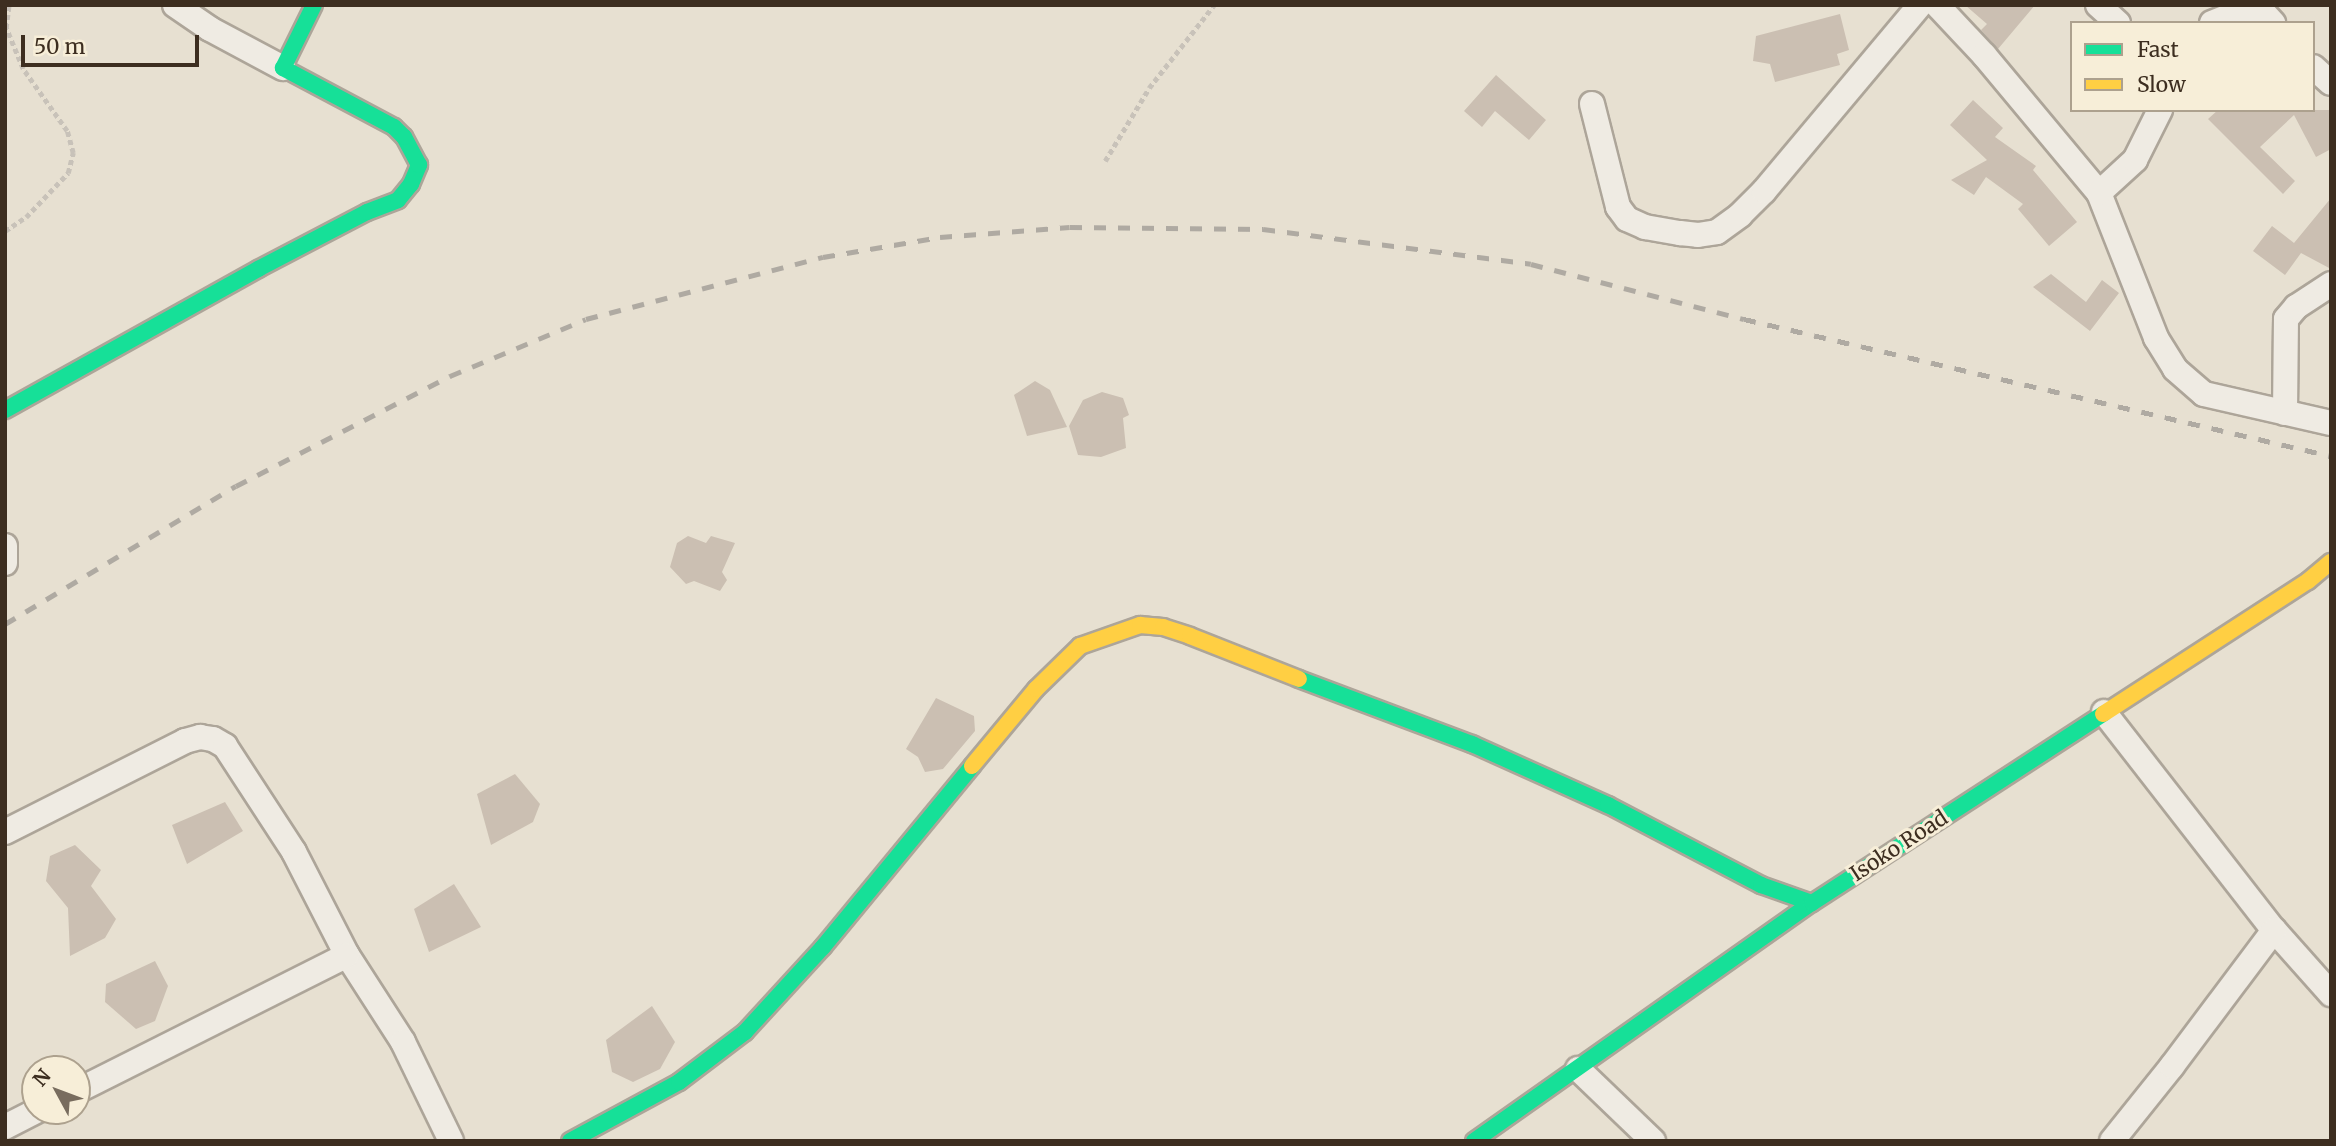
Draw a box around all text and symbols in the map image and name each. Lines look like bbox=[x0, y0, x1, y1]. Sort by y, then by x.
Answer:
scale bar bbox=[24, 21, 203, 65]
legend bbox=[2070, 21, 2315, 112]
text: 50 m bbox=[34, 33, 85, 60]
text: Fast bbox=[2137, 36, 2179, 63]
text: Slow bbox=[2137, 71, 2186, 98]
street label: Isoko Road bbox=[1846, 805, 1952, 887]
north arrow bbox=[21, 1055, 91, 1125]
text: N bbox=[28, 1064, 56, 1091]

